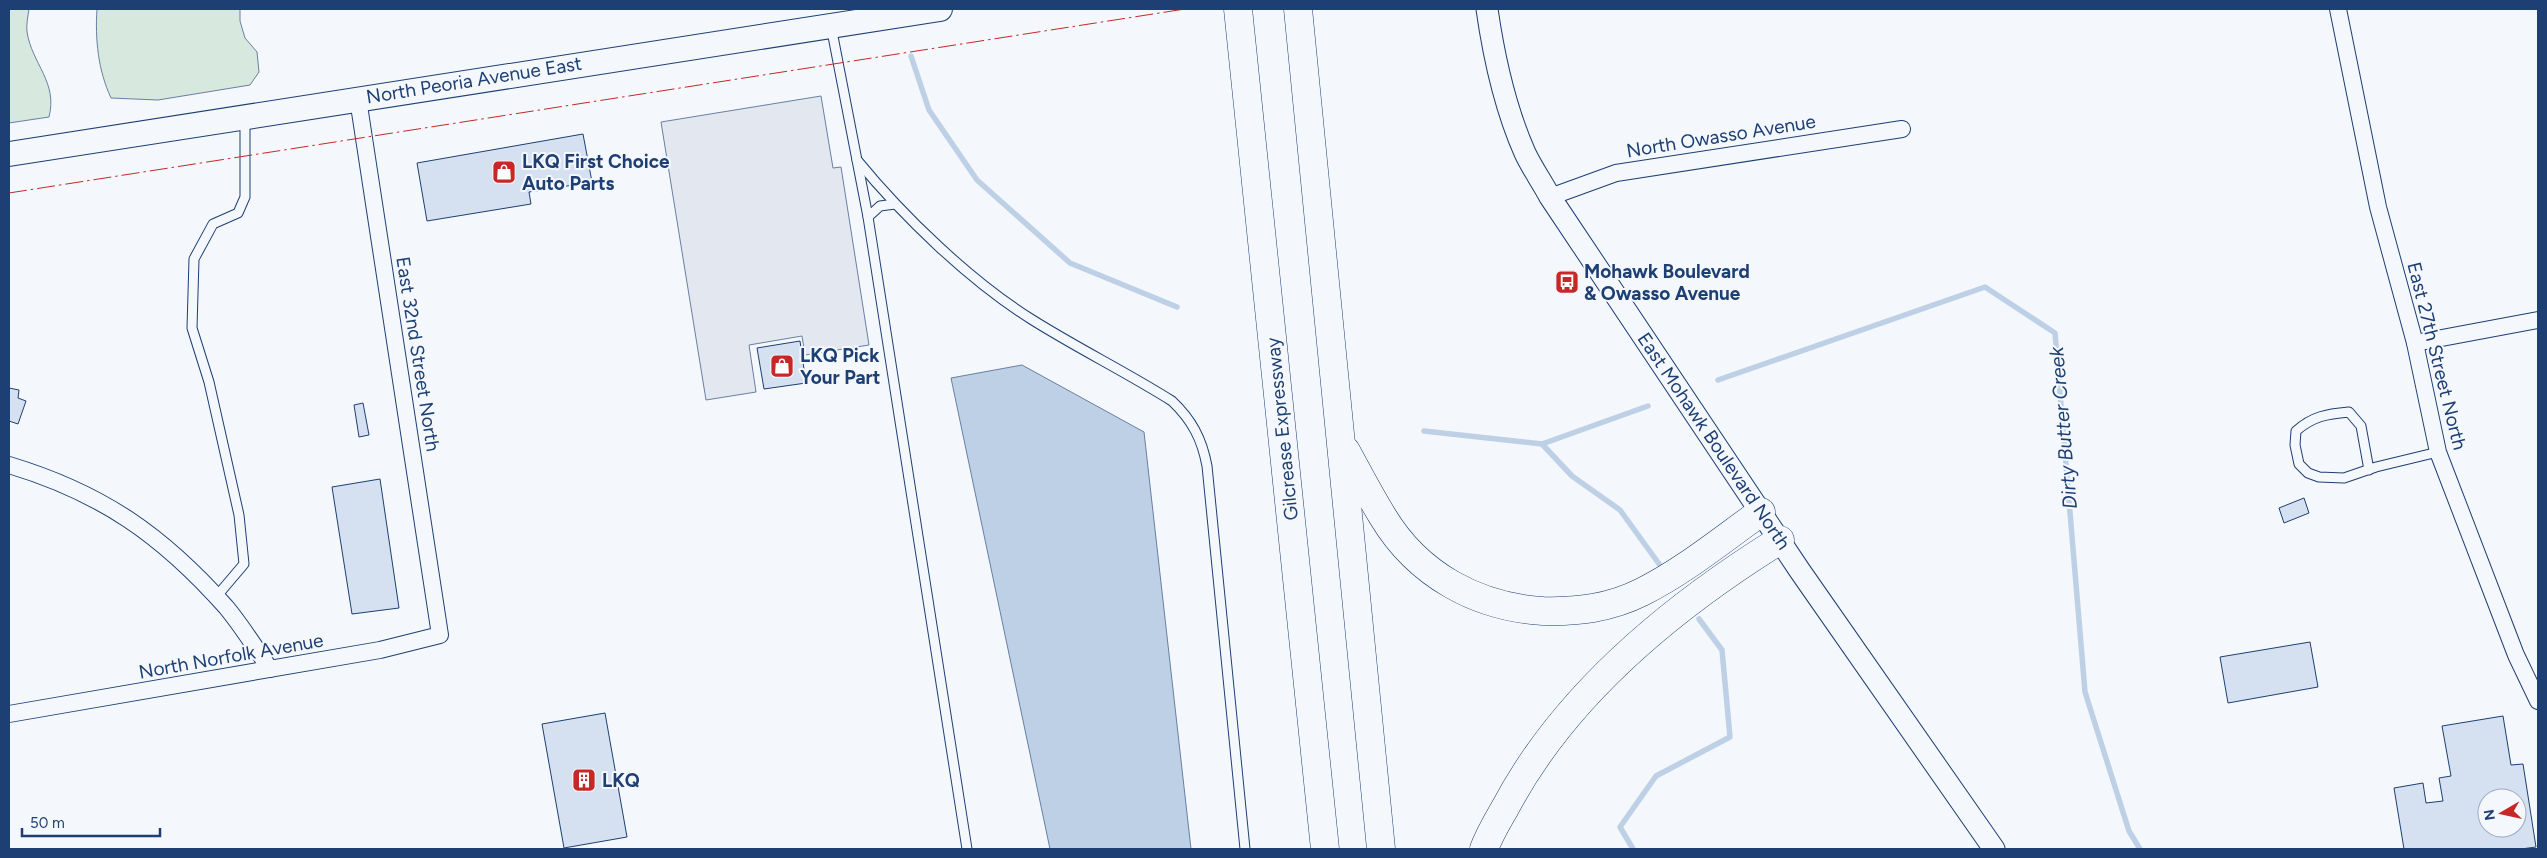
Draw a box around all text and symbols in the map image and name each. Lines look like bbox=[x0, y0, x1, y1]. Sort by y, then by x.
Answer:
street label: North Peoria Avenue East bbox=[365, 52, 583, 108]
street label: North Owasso Avenue bbox=[1625, 110, 1817, 162]
place label: LKQ First Choice Auto Parts bbox=[522, 150, 670, 195]
shop icon: LKQ First Choice Auto Parts bbox=[491, 159, 517, 185]
street label: East 32nd Street North bbox=[391, 255, 445, 453]
place label: Mohawk Boulevard & Owasso Avenue bbox=[1584, 260, 1750, 305]
street label: East 27th Street North bbox=[2403, 260, 2471, 452]
bus stop icon: Mohawk Boulevard & Owasso Avenue bbox=[1554, 269, 1580, 295]
street label: East Mohawk Boulevard North bbox=[1633, 328, 1795, 554]
street label: Gilcrease Expressway bbox=[1261, 336, 1303, 522]
place label: LKQ Pick Your Part bbox=[800, 344, 881, 389]
water label: Dirty Butter Creek bbox=[2044, 345, 2082, 510]
shop icon: LKQ Pick Your Part bbox=[769, 353, 795, 379]
street label: North Norfolk Avenue bbox=[137, 628, 325, 684]
building icon: LKQ bbox=[571, 767, 597, 793]
place label: LKQ bbox=[602, 769, 640, 792]
north arrow bbox=[2477, 788, 2527, 838]
scale bar bbox=[22, 806, 160, 838]
text: N bbox=[2480, 808, 2499, 822]
text: 50 m bbox=[30, 814, 65, 832]

